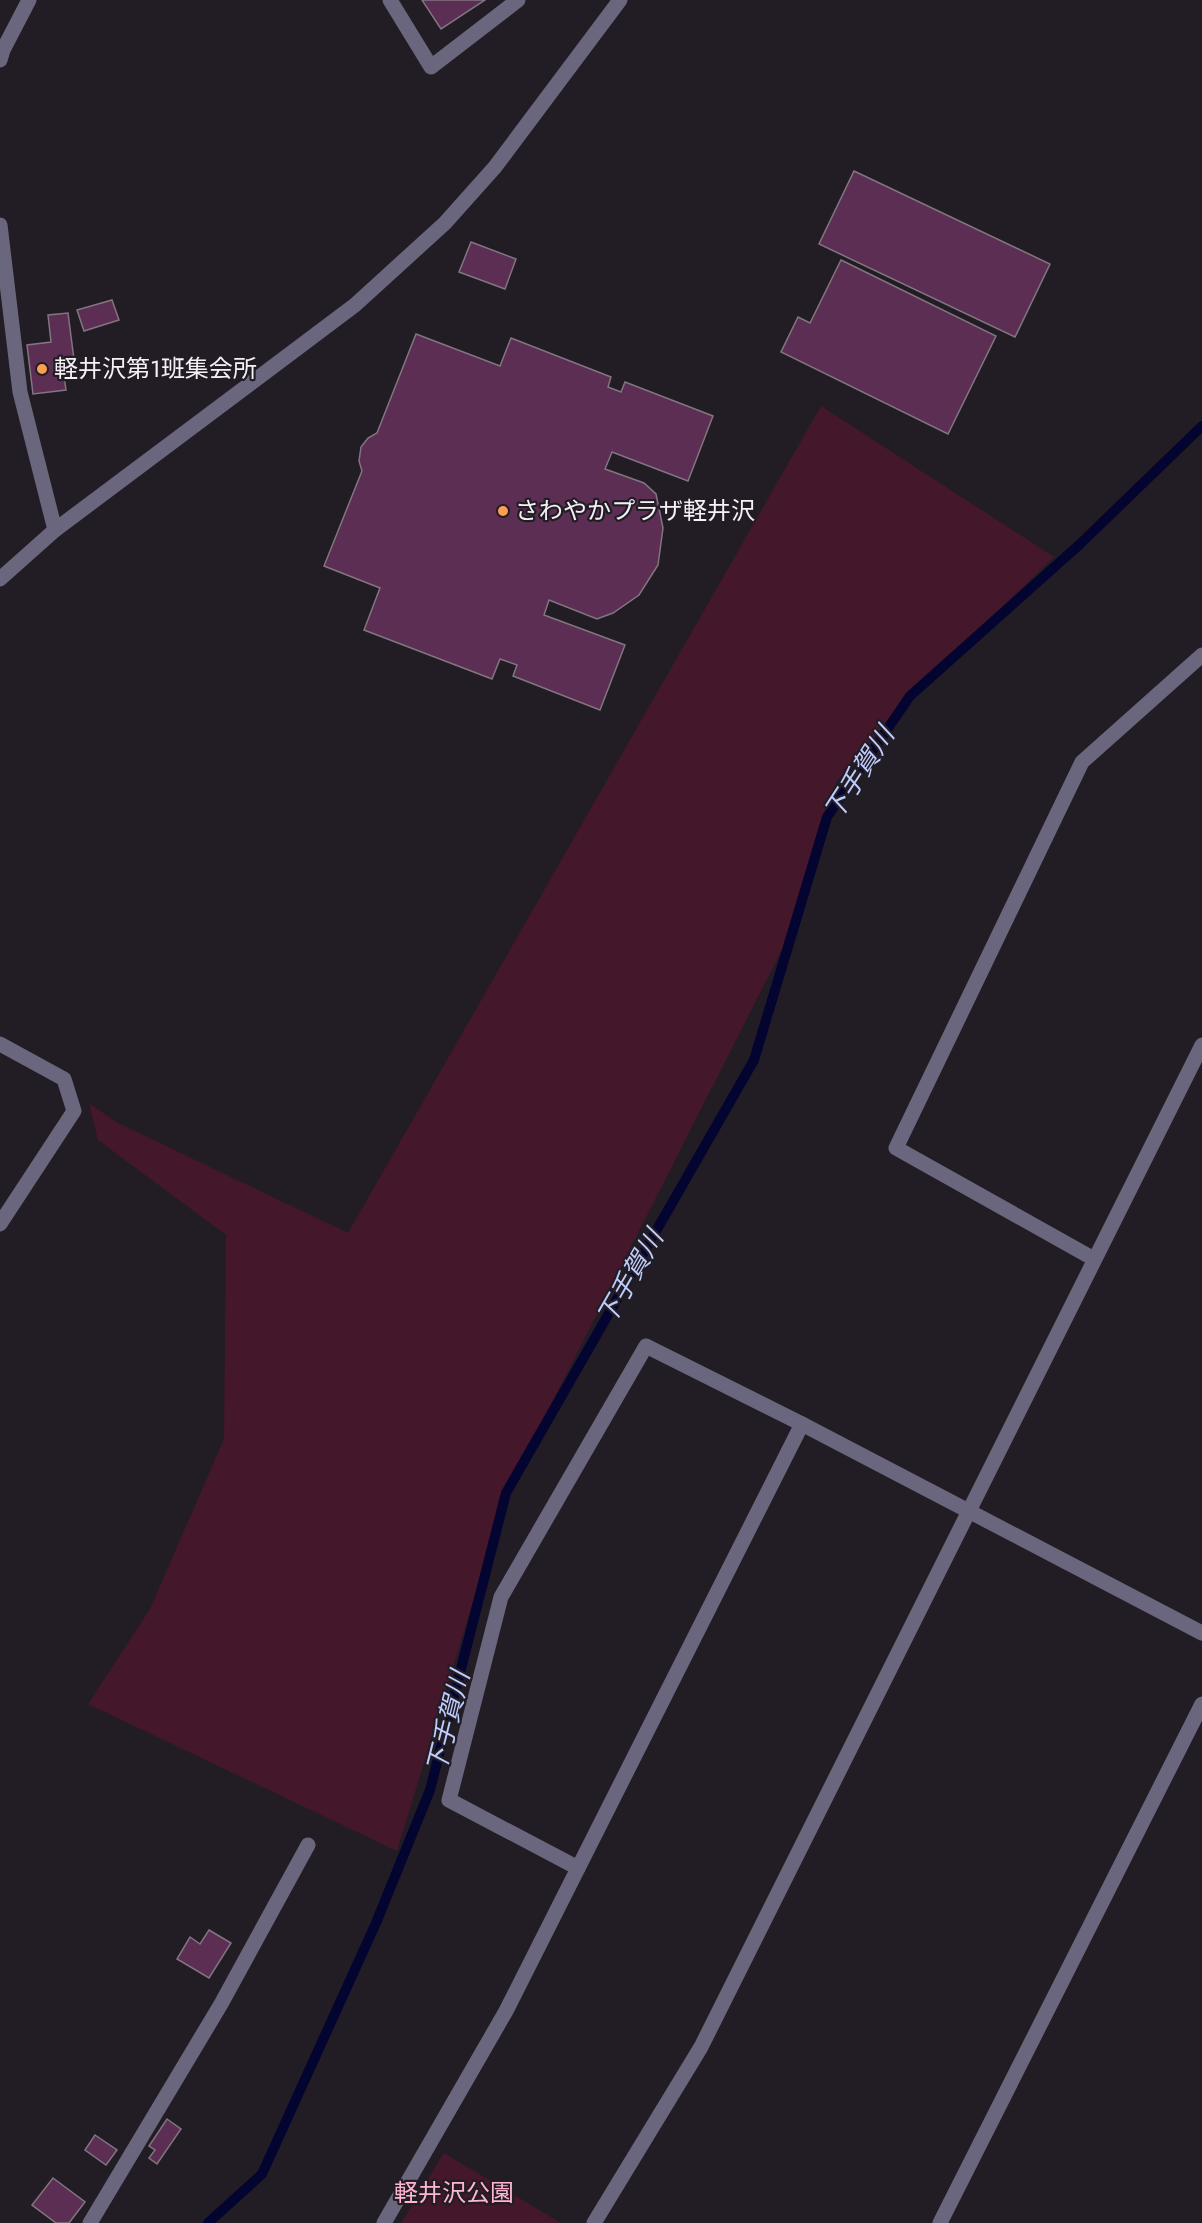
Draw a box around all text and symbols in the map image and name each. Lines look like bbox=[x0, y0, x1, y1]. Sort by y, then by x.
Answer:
place label: 軽井沢第1班集会所 bbox=[54, 351, 257, 386]
marker: 軽井沢第1班集会所 bbox=[35, 362, 49, 376]
place label: さわやかプラザ軽井沢 bbox=[515, 493, 755, 528]
marker: さわやかプラザ軽井沢 bbox=[496, 504, 510, 518]
water label: 下手賀川 bbox=[815, 717, 905, 827]
water label: 下手賀川 bbox=[588, 1220, 674, 1332]
water label: 下手賀川 bbox=[417, 1664, 480, 1777]
park label: 軽井沢公園 bbox=[394, 2175, 514, 2210]

